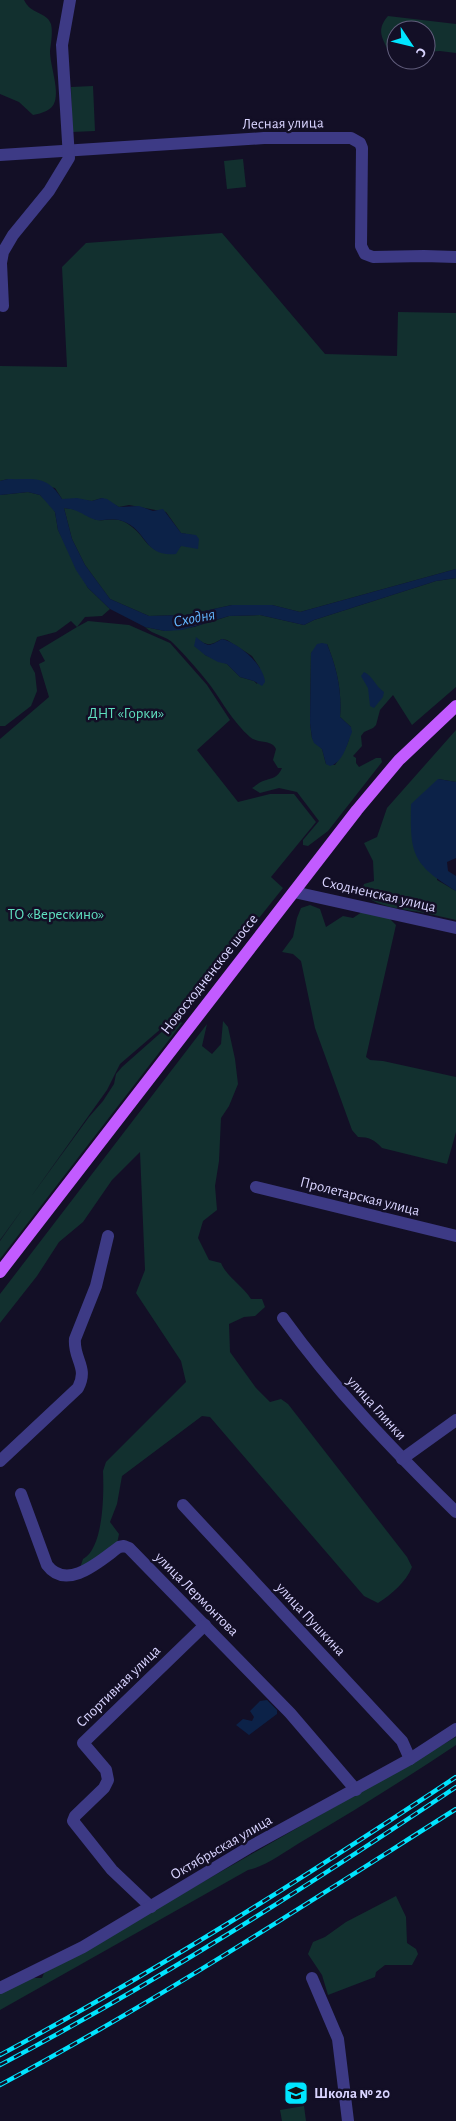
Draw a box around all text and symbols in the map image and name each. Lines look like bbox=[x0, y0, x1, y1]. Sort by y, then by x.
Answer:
north arrow bbox=[386, 20, 436, 70]
text: С bbox=[413, 45, 429, 59]
street label: Лесная улица bbox=[242, 115, 324, 132]
water label: Сходня bbox=[172, 606, 216, 630]
park label: ДНТ «Горки» bbox=[88, 706, 164, 721]
street label: Сходненская улица bbox=[320, 874, 438, 915]
park label: ТО «Верескино» bbox=[8, 907, 104, 922]
street label: Новосходненское шоссе bbox=[158, 911, 261, 1037]
street label: Пролетарская улица bbox=[298, 1174, 421, 1219]
street label: улица Глинки bbox=[343, 1373, 409, 1443]
street label: улица Лермонтова bbox=[151, 1549, 241, 1639]
street label: улица Пушкина bbox=[272, 1579, 348, 1659]
street label: Спортивная улица bbox=[73, 1642, 163, 1730]
street label: Октябрьская улица bbox=[168, 1812, 275, 1883]
school or university icon: Школа № 20 bbox=[283, 2080, 309, 2106]
place label: Школа № 20 bbox=[314, 2086, 390, 2101]

